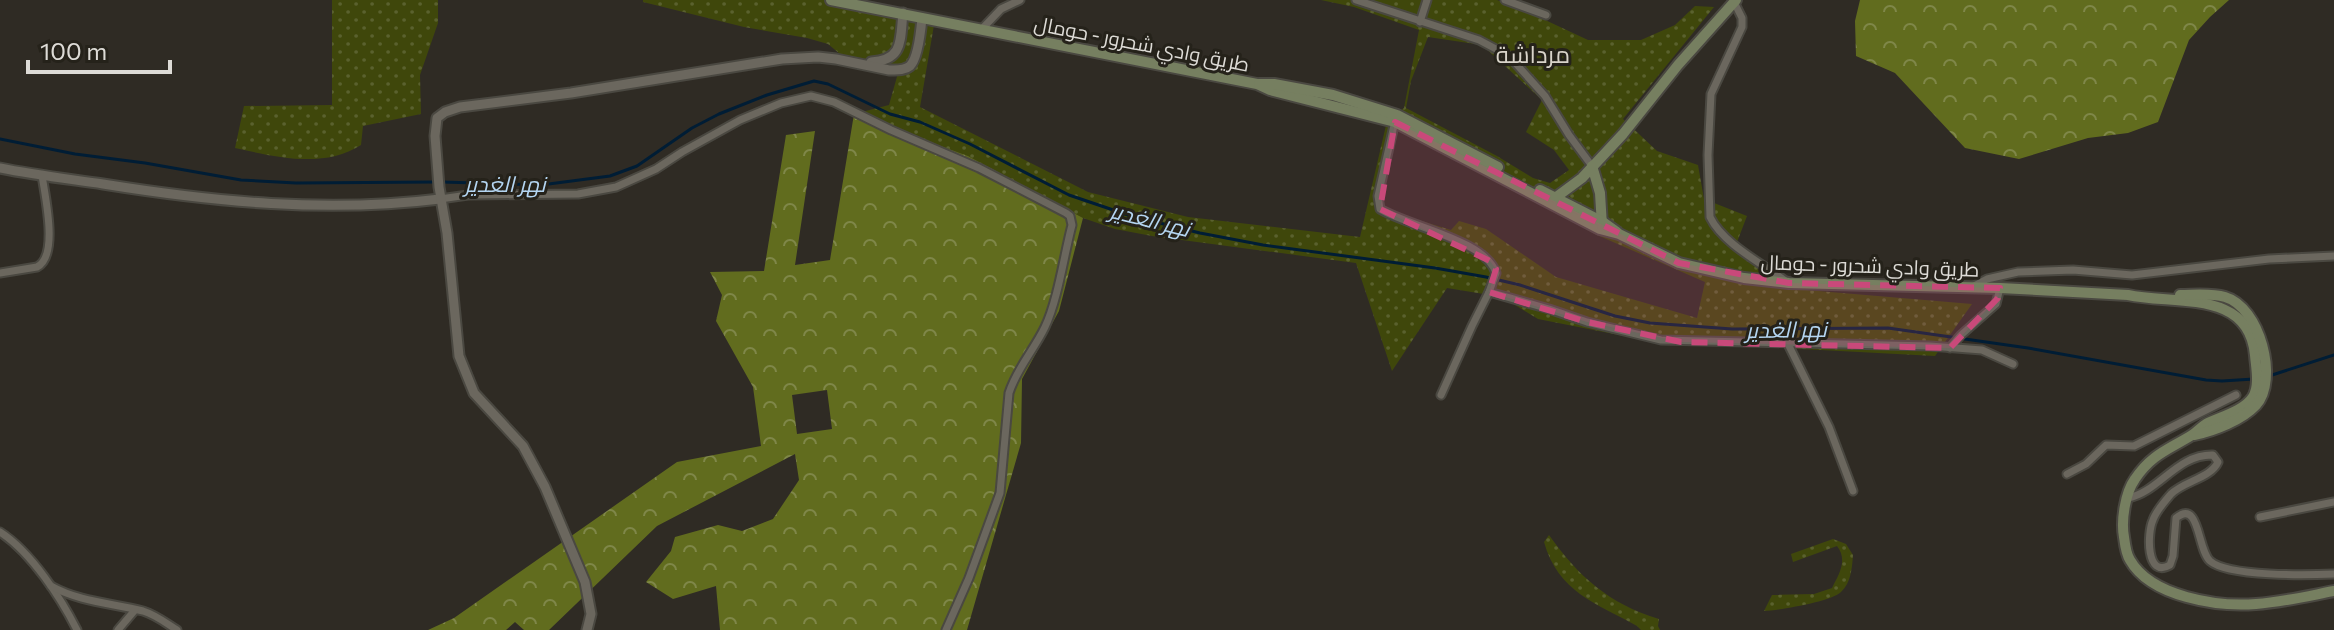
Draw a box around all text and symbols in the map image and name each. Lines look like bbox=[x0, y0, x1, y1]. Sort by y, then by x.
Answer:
street label: طريق وادي شحرور - حومال bbox=[1031, 10, 1252, 81]
scale bar bbox=[28, 24, 170, 74]
text: 100 m bbox=[40, 36, 107, 65]
district label: مرداشة bbox=[1496, 39, 1570, 68]
water label: نهر الغدير bbox=[461, 170, 548, 198]
water label: نهر الغدير bbox=[1104, 195, 1195, 243]
street label: طريق وادي شحرور - حومال bbox=[1760, 249, 1980, 286]
water label: نهر الغدير bbox=[1742, 315, 1829, 344]

